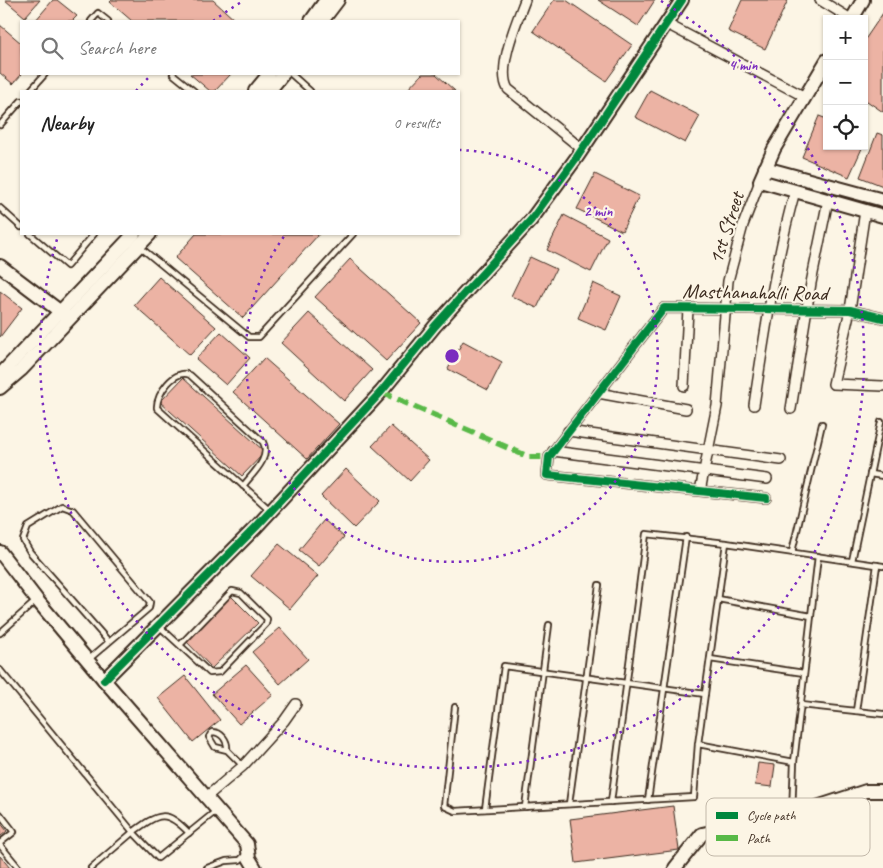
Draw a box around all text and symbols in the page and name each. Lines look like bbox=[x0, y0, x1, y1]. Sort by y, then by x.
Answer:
map controls bbox=[823, 15, 868, 150]
button: + bbox=[823, 15, 868, 60]
search box bbox=[20, 20, 460, 75]
icon: search bbox=[38, 34, 66, 62]
text: Search here bbox=[78, 36, 155, 60]
text: 4 min bbox=[729, 56, 758, 75]
button: − bbox=[823, 60, 868, 105]
button: locate bbox=[823, 105, 868, 150]
text: Nearby bbox=[40, 110, 93, 136]
text: 0 results bbox=[393, 113, 440, 133]
street label: 1st Street bbox=[702, 187, 750, 267]
text: 2 min bbox=[584, 202, 613, 221]
street label: Masthanahalli Road bbox=[682, 278, 832, 306]
centre of rings bbox=[443, 347, 461, 365]
legend bbox=[706, 798, 870, 856]
text: Cycle path bbox=[747, 807, 796, 824]
text: Path bbox=[747, 830, 771, 847]

